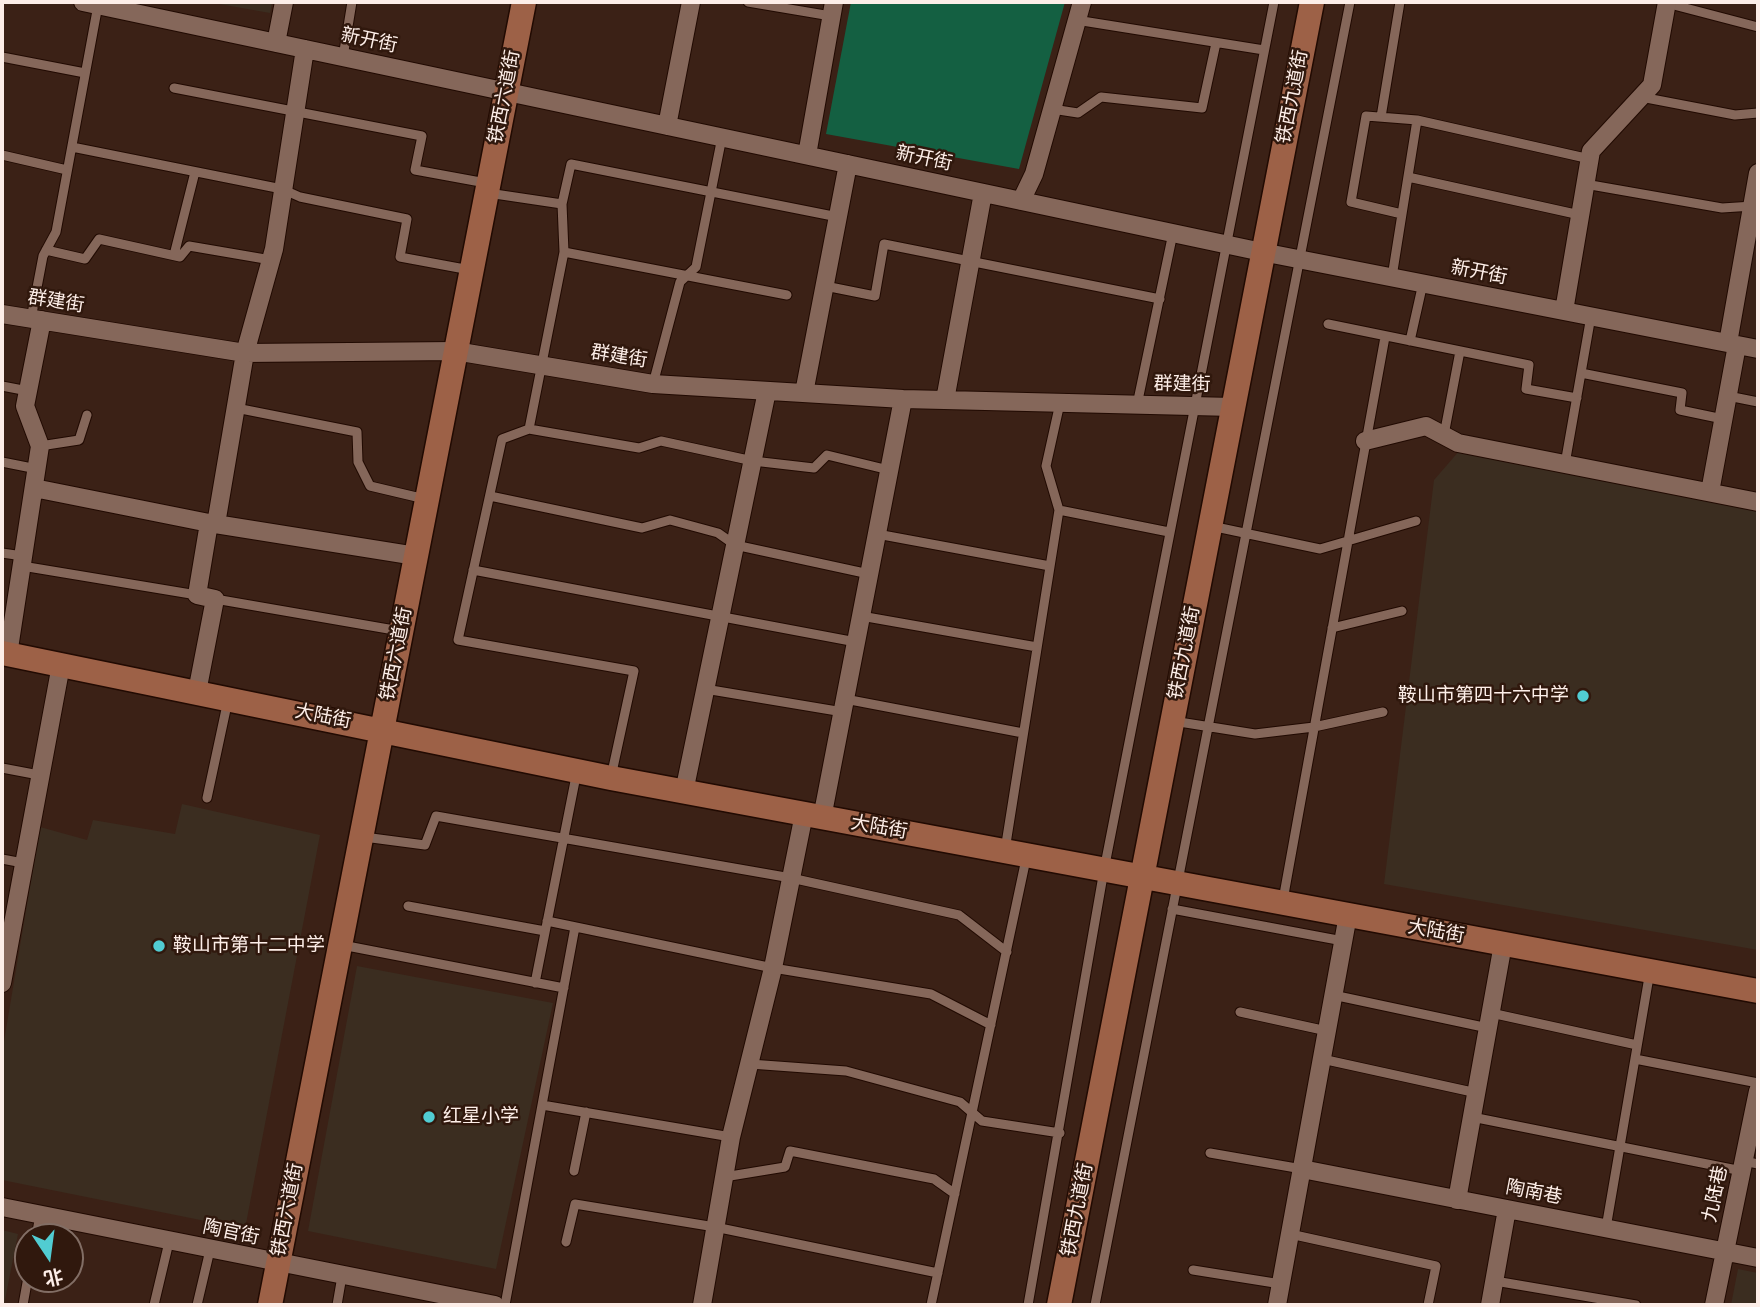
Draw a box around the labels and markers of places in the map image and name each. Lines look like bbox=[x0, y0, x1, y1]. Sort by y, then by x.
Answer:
place label: 鞍山市第四十六中学 bbox=[1398, 685, 1569, 707]
marker: 鞍山市第四十六中学 bbox=[1575, 688, 1591, 704]
place label: 鞍山市第十二中学 bbox=[173, 935, 325, 957]
marker: 鞍山市第十二中学 bbox=[151, 938, 167, 954]
place label: 红星小学 bbox=[443, 1106, 519, 1128]
marker: 红星小学 bbox=[421, 1109, 437, 1125]

